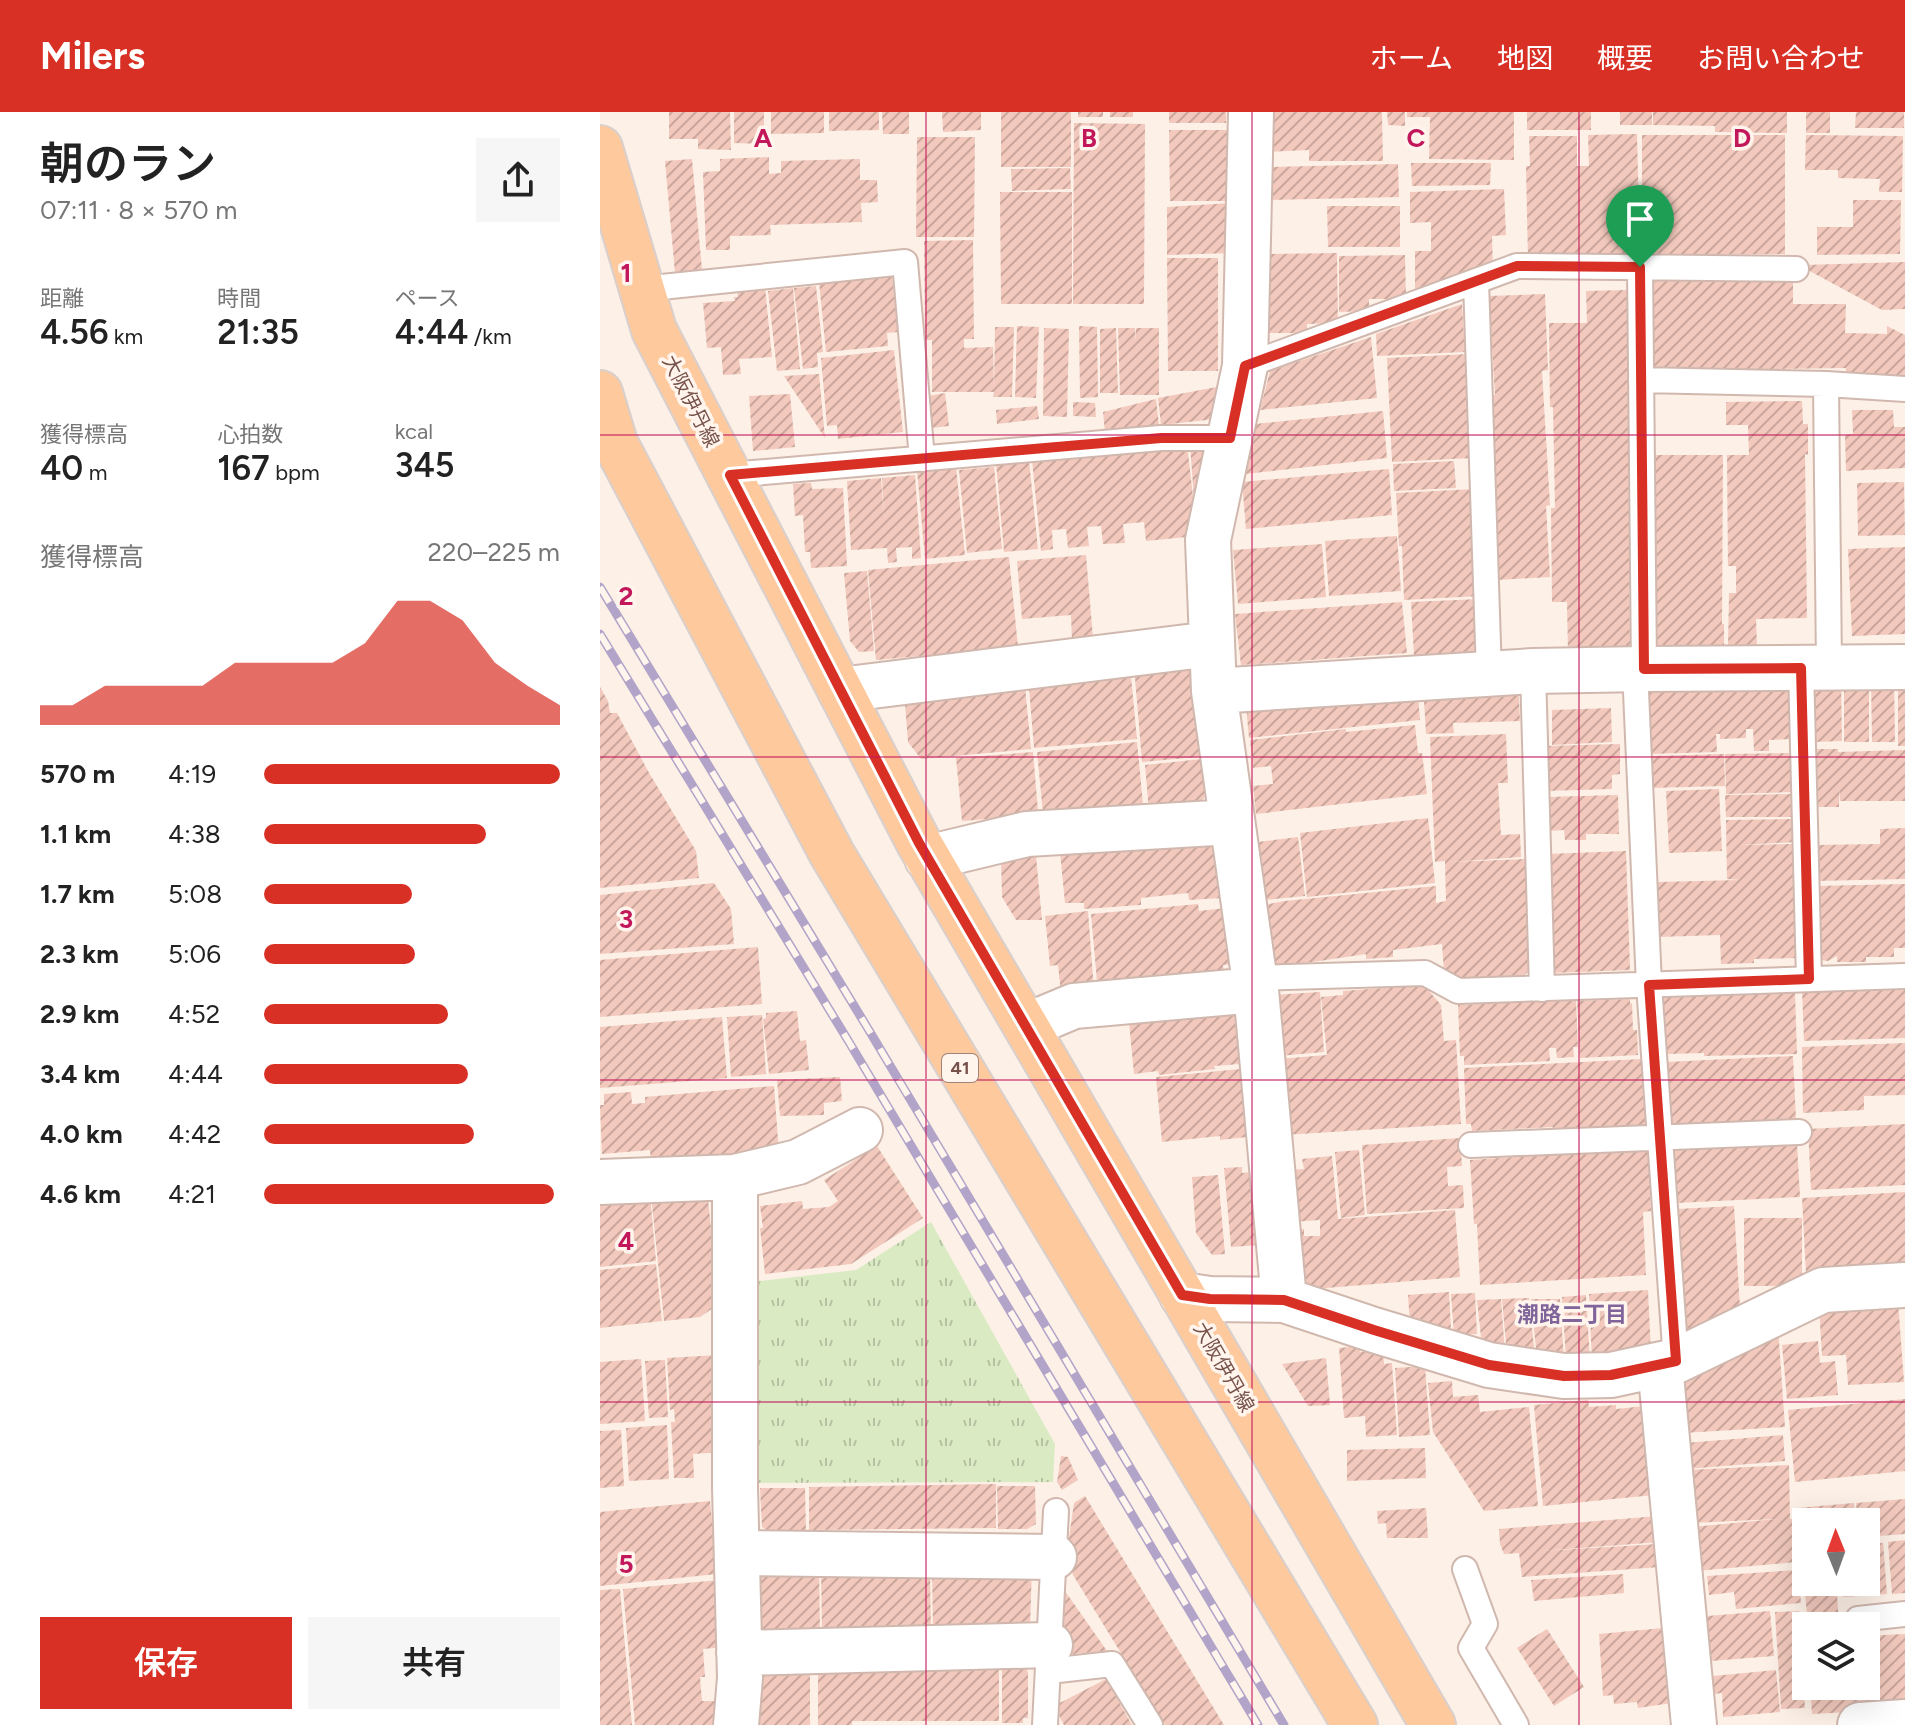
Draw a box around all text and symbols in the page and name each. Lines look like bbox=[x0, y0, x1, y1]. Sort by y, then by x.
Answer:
text: Milers bbox=[40, 33, 145, 79]
text: ホーム bbox=[1370, 41, 1453, 75]
text: 地図 bbox=[1497, 41, 1553, 75]
text: 概要 bbox=[1597, 41, 1653, 75]
text: お問い合わせ bbox=[1697, 41, 1865, 75]
text: A bbox=[754, 122, 773, 154]
text: B bbox=[1081, 122, 1097, 154]
text: C bbox=[1407, 122, 1426, 154]
text: D bbox=[1733, 122, 1751, 154]
text: 朝のラン bbox=[40, 137, 216, 190]
button: share bbox=[476, 138, 560, 222]
pin bbox=[1606, 185, 1674, 267]
text: 07:11 · 8 × 570 m bbox=[40, 194, 237, 226]
icon: arrive bbox=[1618, 197, 1662, 241]
text: 1 bbox=[621, 257, 631, 289]
text: 距離 bbox=[40, 285, 84, 312]
text: 時間 bbox=[217, 285, 261, 312]
text: ペース bbox=[395, 285, 460, 312]
text: 4.56 bbox=[40, 312, 108, 353]
text: 21:35 bbox=[217, 312, 299, 353]
text: 4:44 bbox=[395, 312, 468, 353]
text: km bbox=[108, 323, 143, 350]
text: /km bbox=[468, 323, 512, 350]
street label: 大阪伊丹線 bbox=[658, 351, 724, 451]
text: kcal bbox=[395, 418, 433, 445]
text: 獲得標高 bbox=[40, 421, 128, 448]
text: 心拍数 bbox=[217, 421, 283, 448]
text: 345 bbox=[395, 445, 454, 486]
text: 40 bbox=[40, 448, 83, 489]
text: 167 bbox=[217, 448, 270, 489]
text: m bbox=[83, 459, 107, 486]
text: bpm bbox=[270, 459, 320, 486]
text: 220–225 m bbox=[427, 536, 560, 568]
text: 獲得標高 bbox=[40, 541, 144, 573]
text: 2 bbox=[618, 580, 634, 612]
text: 570 m bbox=[40, 758, 115, 790]
text: 4:19 bbox=[168, 758, 216, 790]
text: 1.1 km bbox=[40, 818, 111, 850]
text: 4:38 bbox=[168, 818, 221, 850]
text: 1.7 km bbox=[40, 878, 115, 910]
text: 5:08 bbox=[168, 878, 222, 910]
text: 3 bbox=[619, 903, 633, 935]
text: 2.3 km bbox=[40, 938, 119, 970]
text: 5:06 bbox=[168, 938, 221, 970]
text: 2.9 km bbox=[40, 998, 119, 1030]
text: 4:52 bbox=[168, 998, 220, 1030]
road number: 41 bbox=[942, 1054, 978, 1082]
text: 3.4 km bbox=[40, 1058, 120, 1090]
text: 4:44 bbox=[168, 1058, 223, 1090]
text: 4.0 km bbox=[40, 1118, 123, 1150]
text: 4:42 bbox=[168, 1118, 221, 1150]
text: 4.6 km bbox=[40, 1178, 121, 1210]
text: 4:21 bbox=[168, 1178, 216, 1210]
text: 4 bbox=[618, 1225, 634, 1257]
district label: 潮路二丁目 bbox=[1517, 1301, 1627, 1328]
street label: 大阪伊丹線 bbox=[1189, 1318, 1259, 1416]
north arrow bbox=[1792, 1508, 1880, 1596]
map controls bbox=[1792, 1508, 1880, 1700]
text: 5 bbox=[618, 1548, 634, 1580]
button: layers bbox=[1792, 1612, 1880, 1700]
button: 保存 bbox=[40, 1617, 292, 1709]
button: 共有 bbox=[308, 1617, 560, 1709]

